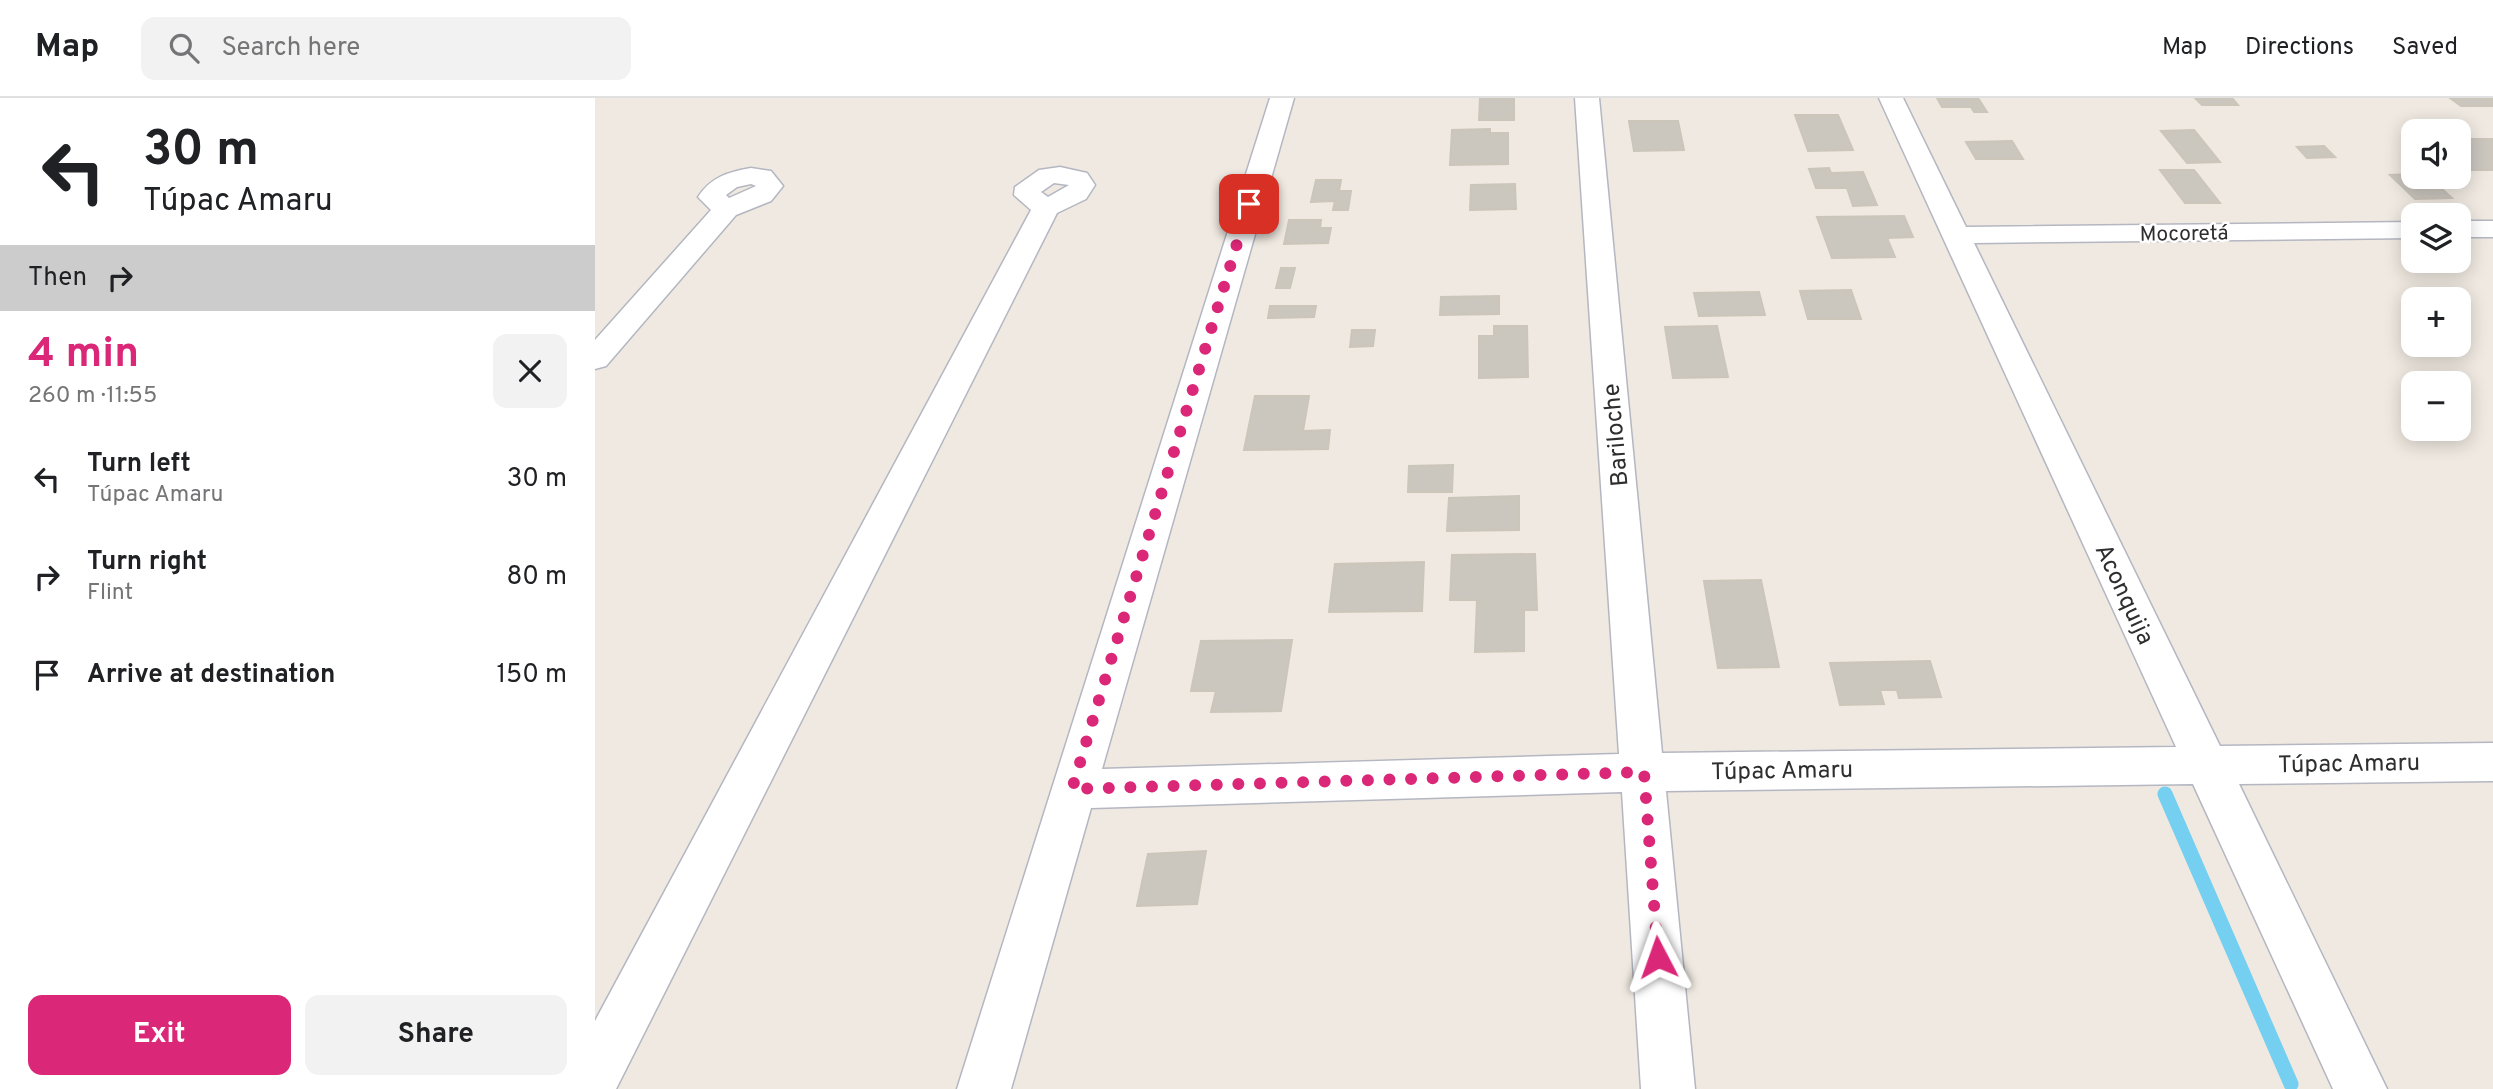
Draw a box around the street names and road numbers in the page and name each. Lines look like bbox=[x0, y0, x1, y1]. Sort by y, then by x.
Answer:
street label: Mocoretá bbox=[2139, 220, 2229, 249]
street label: Bariloche bbox=[1598, 382, 1636, 487]
street label: Aconquija bbox=[2087, 540, 2160, 650]
street label: Túpac Amaru bbox=[2278, 749, 2420, 781]
street label: Túpac Amaru bbox=[1711, 756, 1853, 788]

